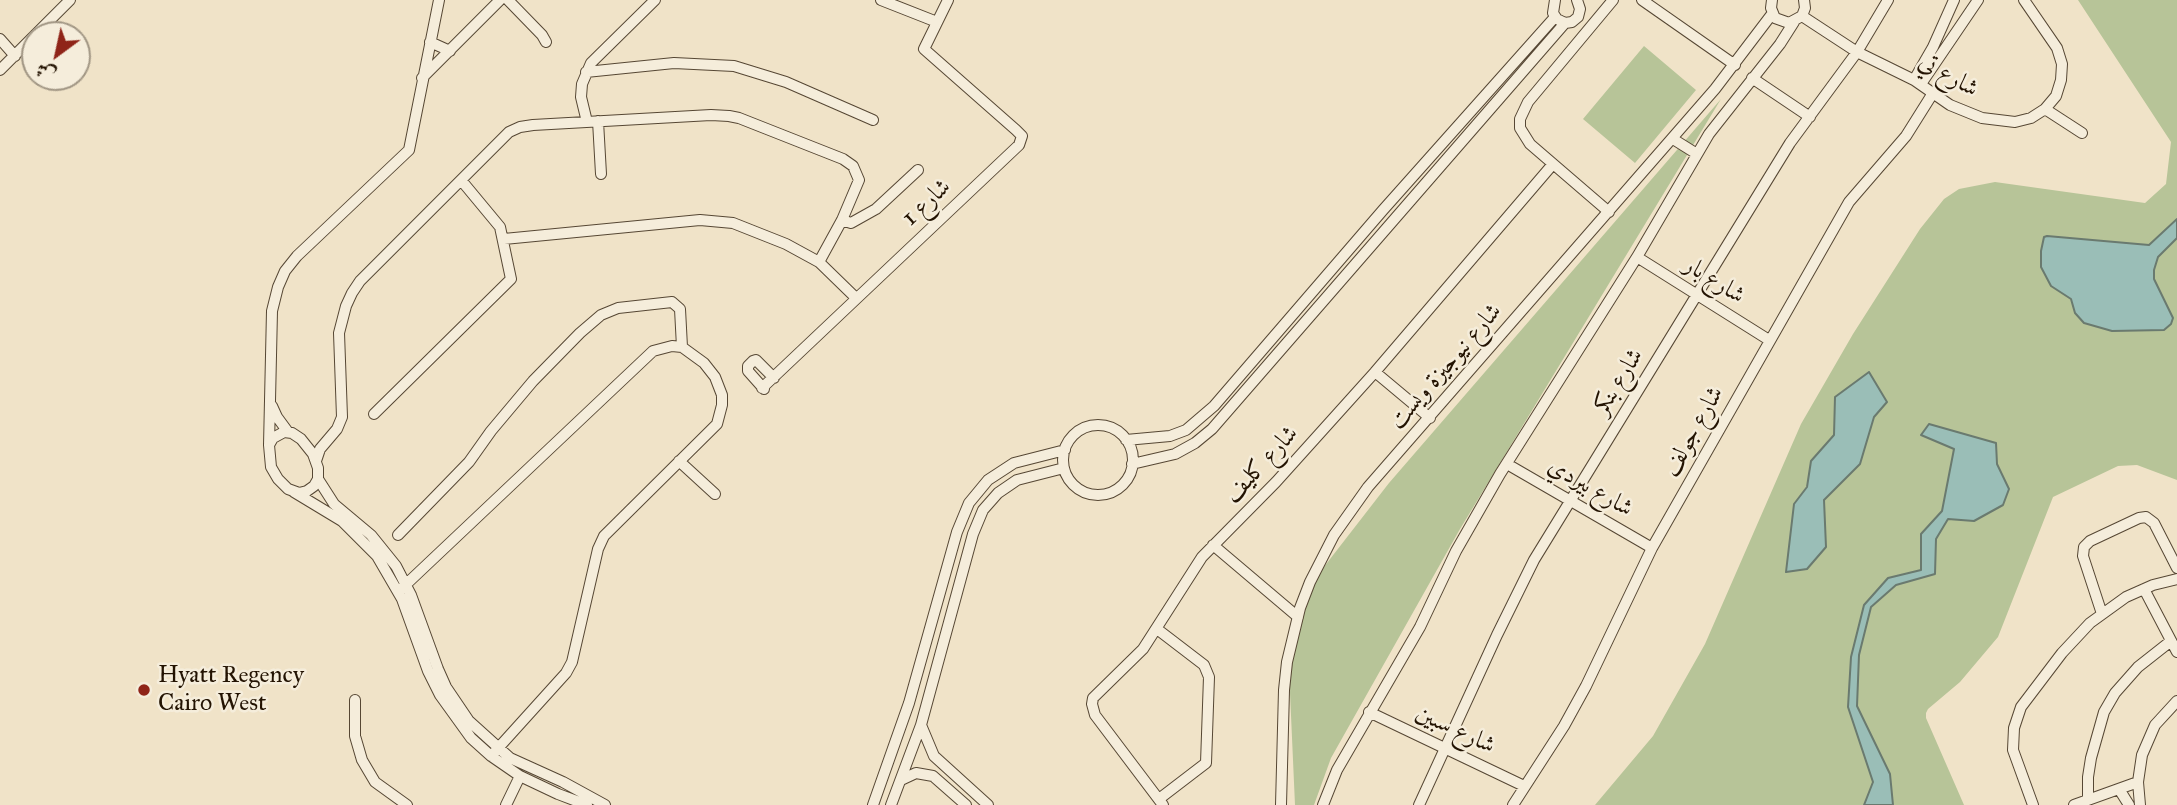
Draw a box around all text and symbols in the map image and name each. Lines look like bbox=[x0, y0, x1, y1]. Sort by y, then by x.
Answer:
north arrow bbox=[21, 21, 91, 91]
street label: شارع تي bbox=[1913, 48, 1983, 104]
text: ش bbox=[31, 58, 60, 87]
street label: شارع 1 bbox=[897, 173, 957, 233]
street label: شارع بار bbox=[1678, 251, 1750, 311]
street label: شارع نيوجيزة ويست bbox=[1384, 298, 1508, 436]
street label: شارع بنكر bbox=[1588, 344, 1650, 420]
street label: شارع جولف bbox=[1657, 382, 1731, 482]
street label: شارع كليف bbox=[1219, 420, 1305, 510]
street label: شارع بيردي bbox=[1542, 452, 1638, 524]
place label: Hyatt Regency Cairo West bbox=[158, 662, 304, 718]
marker: Hyatt Regency Cairo West bbox=[136, 682, 152, 698]
street label: شارع سبين bbox=[1411, 699, 1499, 761]

